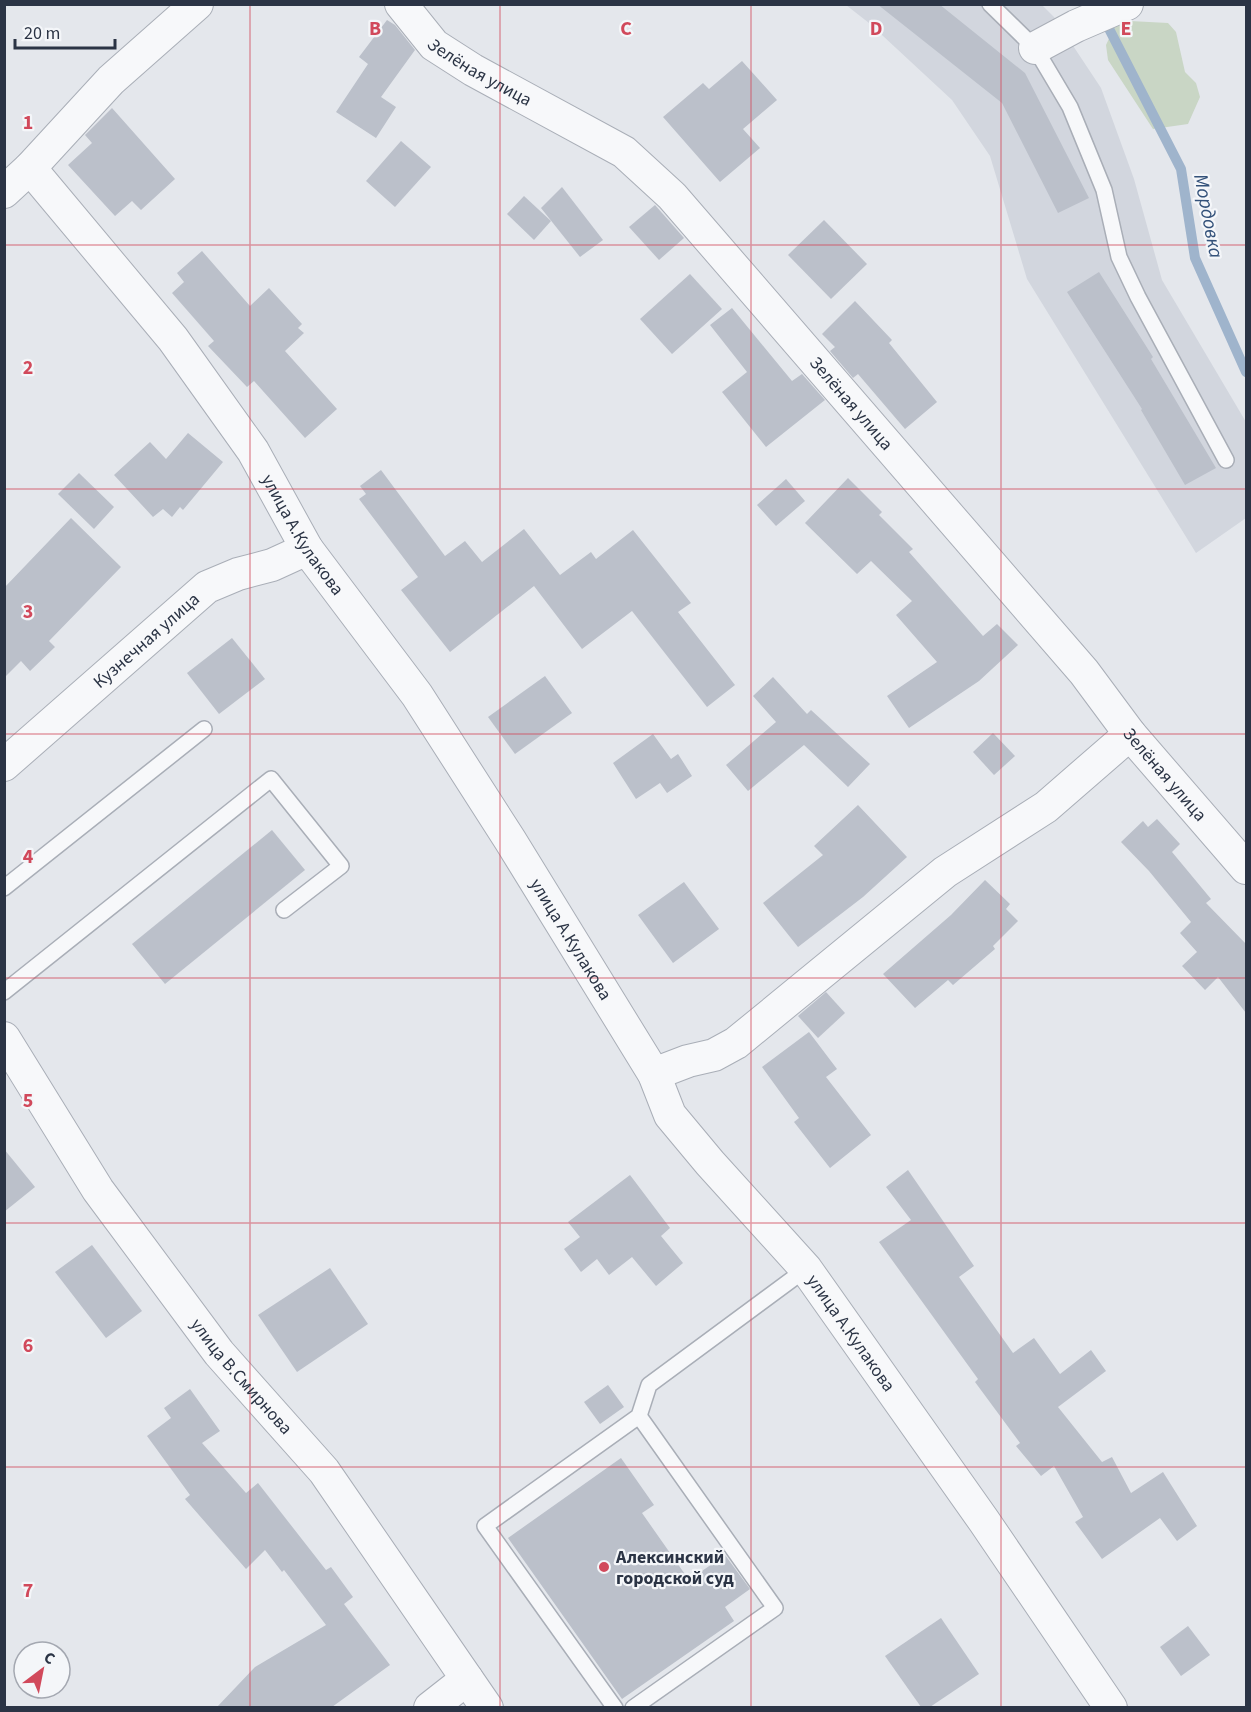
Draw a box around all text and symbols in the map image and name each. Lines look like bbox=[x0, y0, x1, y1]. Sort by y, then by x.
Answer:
scale bar bbox=[15, 12, 116, 50]
text: B bbox=[369, 15, 381, 43]
text: C bbox=[620, 15, 632, 43]
text: D bbox=[870, 15, 882, 43]
text: E bbox=[1121, 15, 1131, 43]
text: 20 m bbox=[24, 21, 60, 46]
street label: Зелёная улица bbox=[421, 33, 536, 112]
text: 1 bbox=[23, 109, 33, 137]
water label: Мордовка bbox=[1186, 172, 1230, 261]
street label: Зелёная улица bbox=[804, 351, 899, 456]
text: 2 bbox=[23, 354, 33, 382]
street label: улица А.Кулакова bbox=[256, 470, 350, 600]
street label: Кузнечная улица bbox=[87, 587, 205, 694]
text: 3 bbox=[23, 598, 33, 626]
street label: Зелёная улица bbox=[1117, 723, 1213, 827]
text: 4 bbox=[23, 843, 34, 871]
street label: улица А.Кулакова bbox=[524, 874, 618, 1005]
text: 5 bbox=[23, 1087, 33, 1115]
street label: улица А.Кулакова bbox=[801, 1269, 901, 1397]
street label: улица В.Смирнова bbox=[185, 1313, 298, 1440]
text: 6 bbox=[23, 1332, 33, 1360]
place label: Алексинский городской суд bbox=[615, 1545, 734, 1591]
marker: Алексинский городской суд bbox=[597, 1560, 611, 1574]
text: 7 bbox=[23, 1577, 33, 1605]
north arrow bbox=[12, 1640, 72, 1700]
text: С bbox=[40, 1646, 59, 1670]

